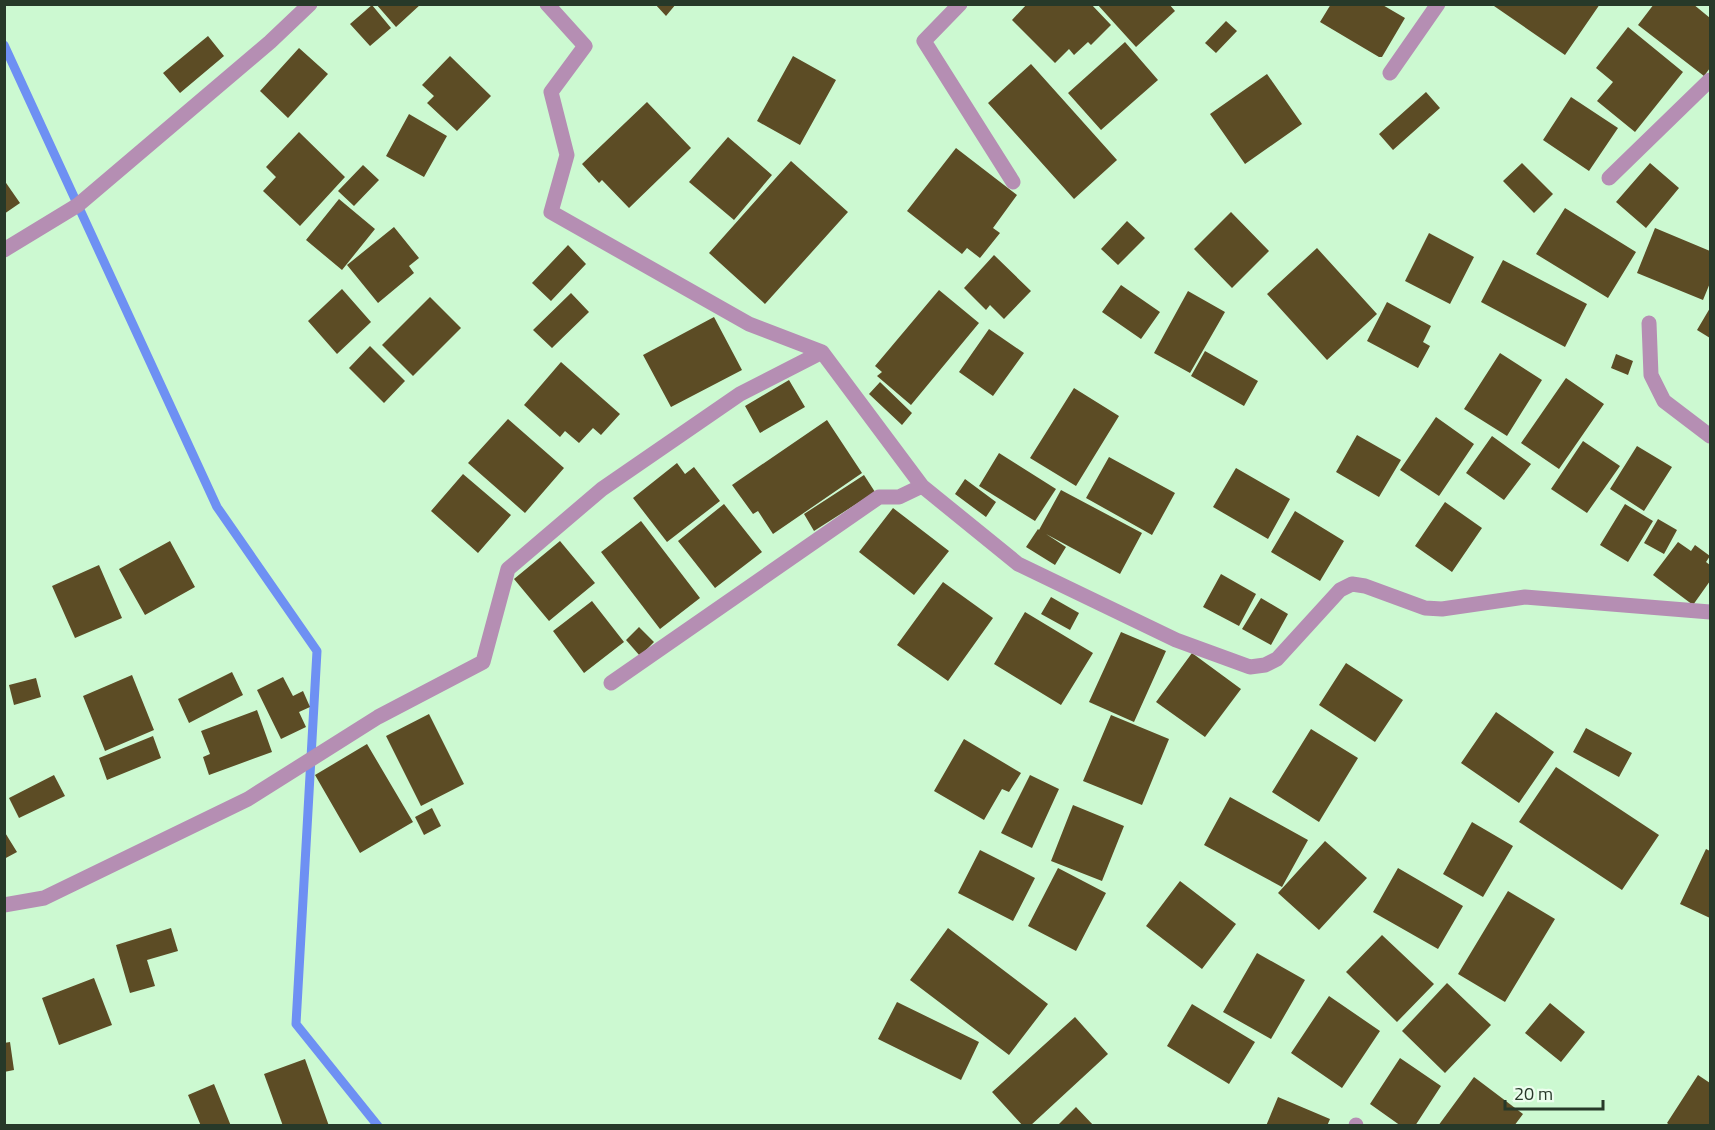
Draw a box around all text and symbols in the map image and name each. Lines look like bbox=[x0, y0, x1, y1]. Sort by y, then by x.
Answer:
scale bar bbox=[1505, 1073, 1602, 1111]
text: 20 m bbox=[1514, 1080, 1553, 1107]

